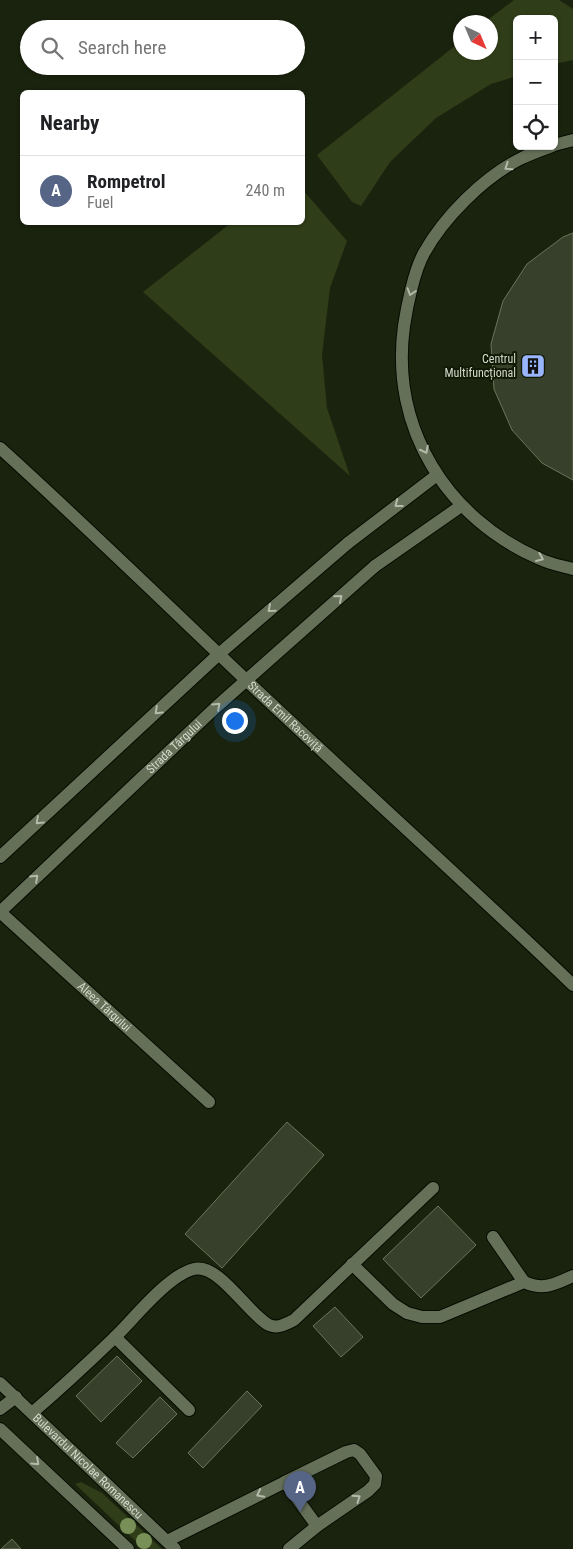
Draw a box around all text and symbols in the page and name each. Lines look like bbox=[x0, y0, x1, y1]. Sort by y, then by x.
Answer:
north arrow bbox=[453, 15, 498, 60]
map controls bbox=[513, 15, 558, 150]
button: + bbox=[513, 15, 558, 60]
search box bbox=[20, 20, 305, 75]
icon: search bbox=[38, 34, 66, 62]
text: Search here bbox=[78, 36, 166, 59]
button: − bbox=[513, 60, 558, 105]
button: locate bbox=[513, 105, 558, 150]
text: Nearby bbox=[40, 111, 99, 135]
one-way arrow bbox=[504, 161, 513, 170]
text: Rompetrol bbox=[87, 170, 166, 193]
text: A bbox=[51, 181, 61, 200]
text: 240 m bbox=[246, 181, 285, 200]
text: Fuel bbox=[87, 193, 113, 212]
one-way arrow bbox=[407, 288, 417, 296]
place label: Centrul Multifuncțional bbox=[444, 352, 516, 381]
building icon: Centrul Multifuncțional bbox=[520, 353, 546, 379]
one-way arrow bbox=[419, 445, 429, 454]
one-way arrow bbox=[394, 498, 404, 507]
one-way arrow bbox=[535, 552, 544, 563]
one-way arrow bbox=[333, 595, 342, 604]
one-way arrow bbox=[268, 603, 277, 612]
street label: Strada Emil Racoviță bbox=[245, 678, 326, 755]
one-way arrow bbox=[211, 703, 220, 712]
one-way arrow bbox=[154, 705, 163, 714]
your location bbox=[222, 708, 248, 734]
street label: Strada Târgului bbox=[143, 717, 205, 776]
one-way arrow bbox=[35, 815, 44, 824]
one-way arrow bbox=[30, 875, 39, 884]
street label: Aleea Târgului bbox=[75, 979, 134, 1035]
street label: Bulevardul Nicolae Romanescu bbox=[30, 1411, 146, 1522]
one-way arrow bbox=[30, 1456, 39, 1465]
pin: A bbox=[284, 1471, 316, 1512]
one-way arrow bbox=[257, 1488, 266, 1498]
one-way arrow bbox=[352, 1495, 361, 1505]

